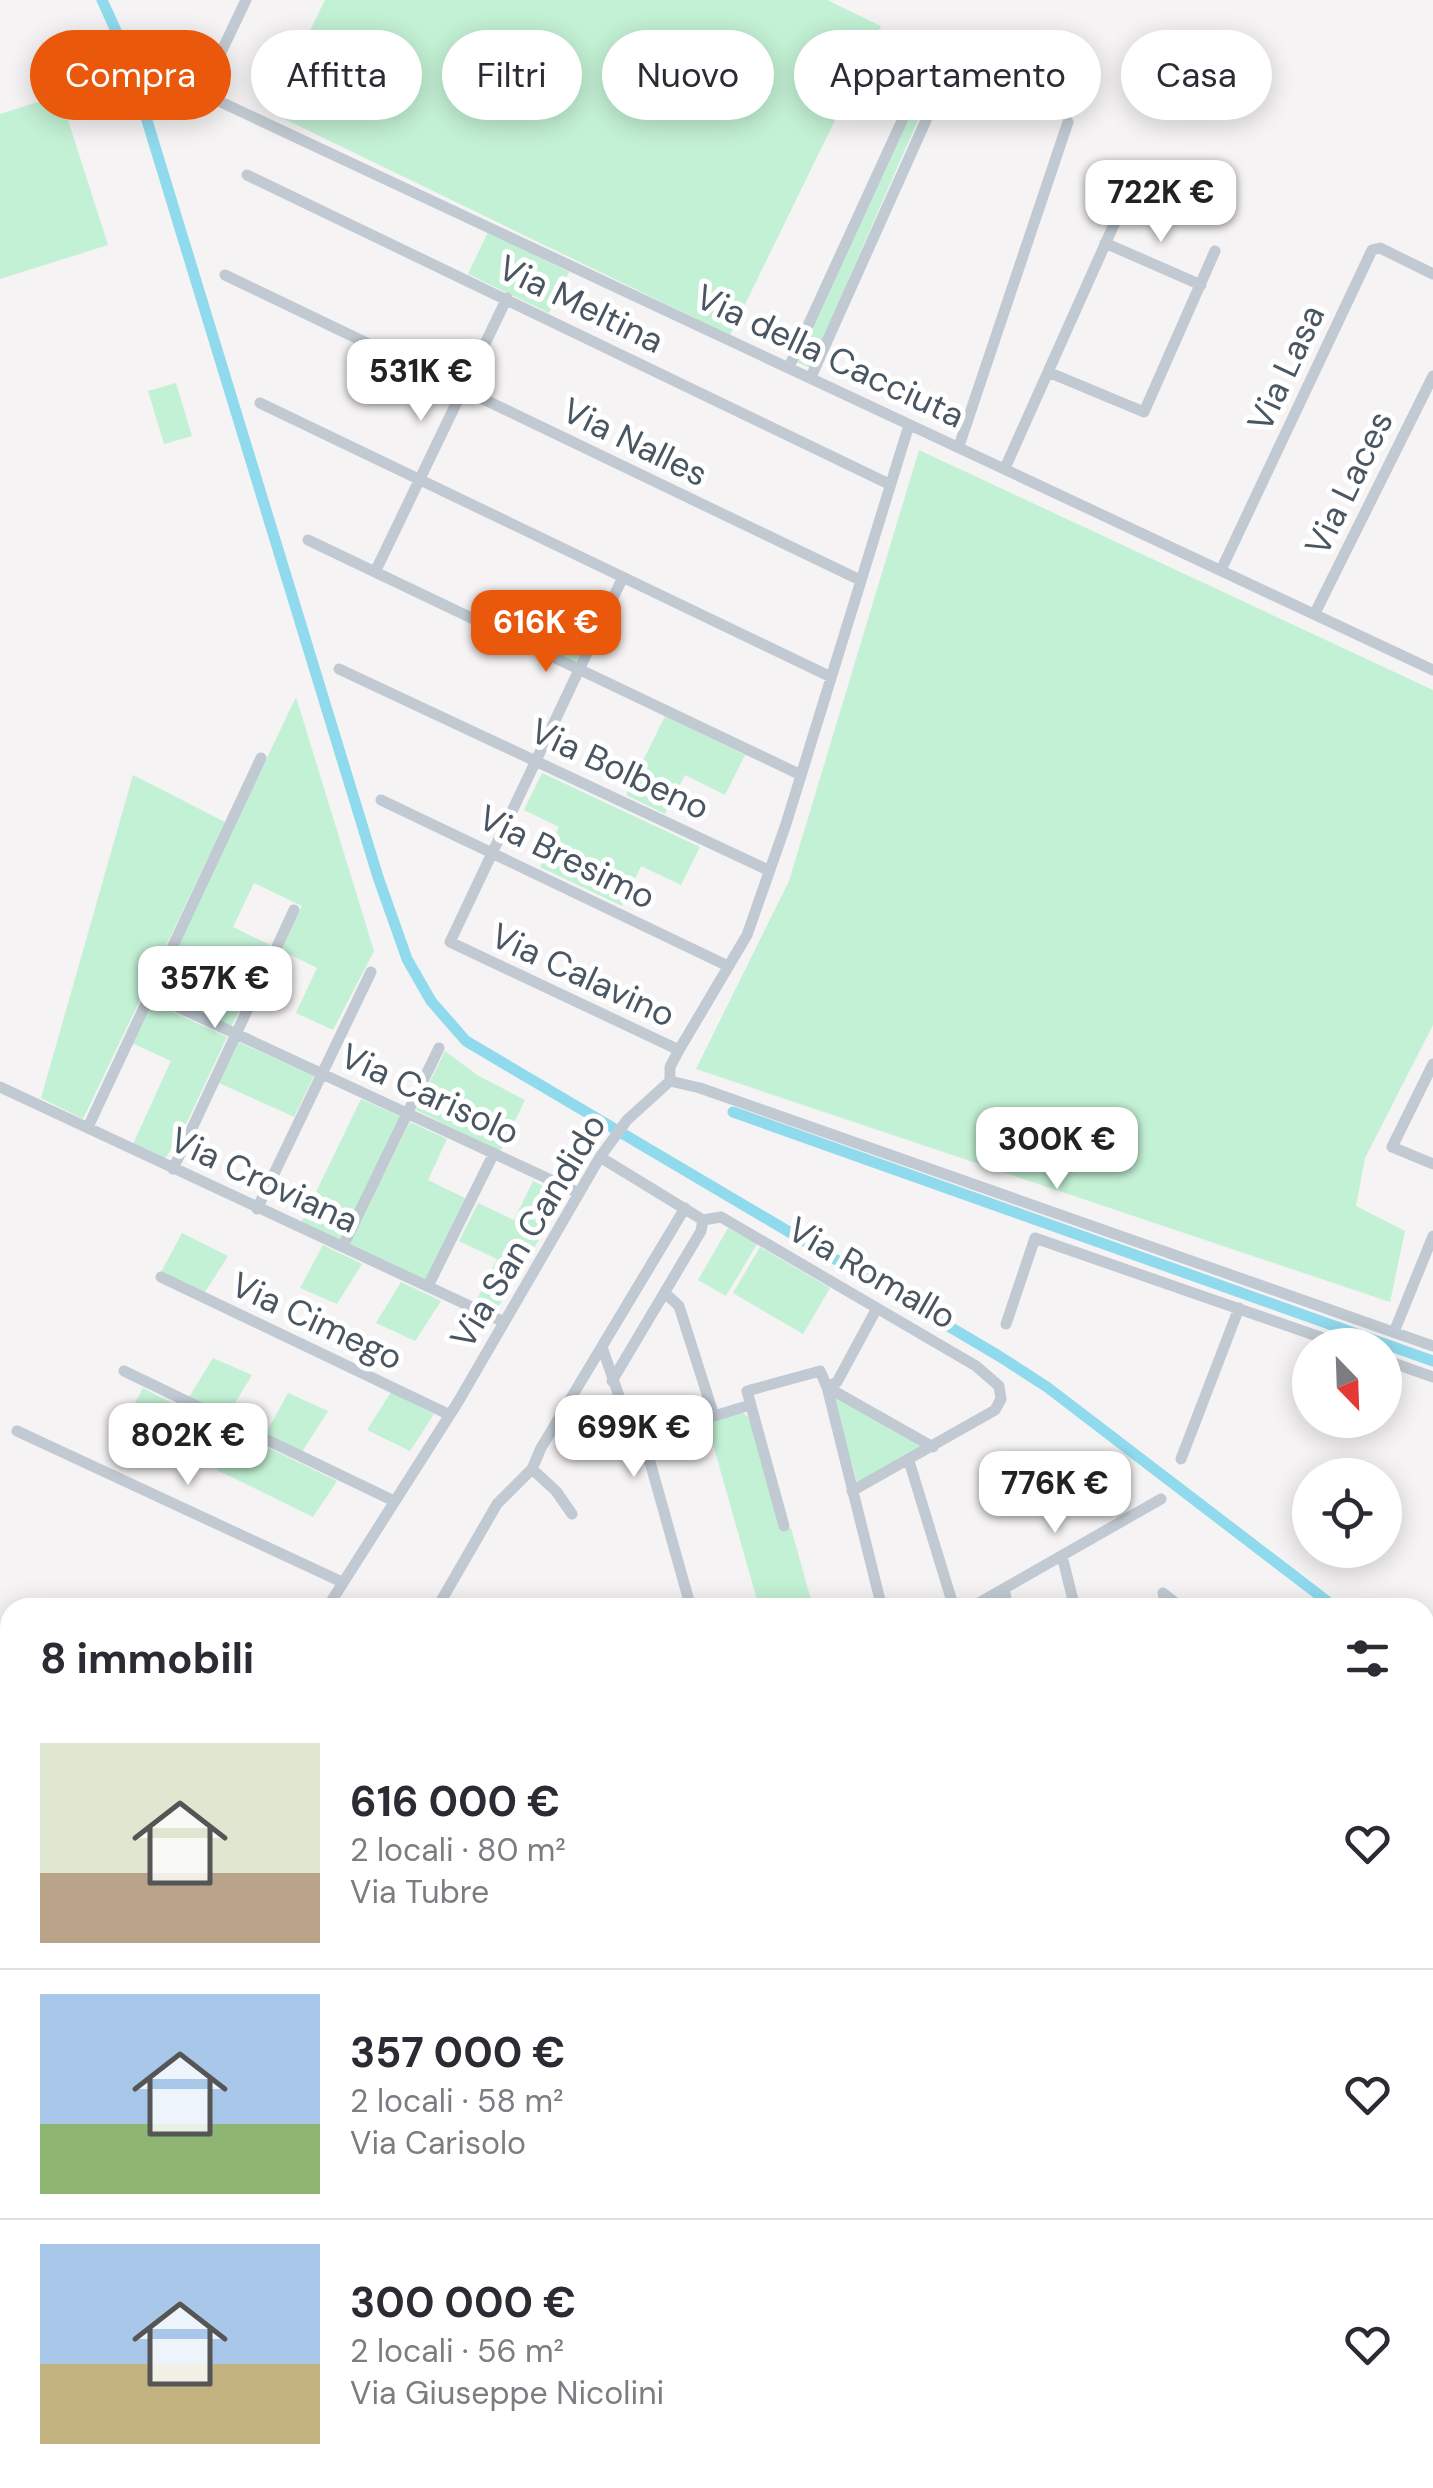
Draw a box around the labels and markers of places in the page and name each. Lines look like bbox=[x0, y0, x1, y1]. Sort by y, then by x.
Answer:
pin: 722K € bbox=[1080, 160, 1242, 245]
pin: 531K € bbox=[340, 339, 502, 424]
pin: 616K € bbox=[465, 590, 627, 675]
pin: 357K € bbox=[134, 946, 296, 1031]
pin: 300K € bbox=[976, 1107, 1138, 1192]
pin: 699K € bbox=[553, 1395, 715, 1480]
pin: 802K € bbox=[107, 1403, 269, 1488]
pin: 776K € bbox=[974, 1451, 1136, 1536]

